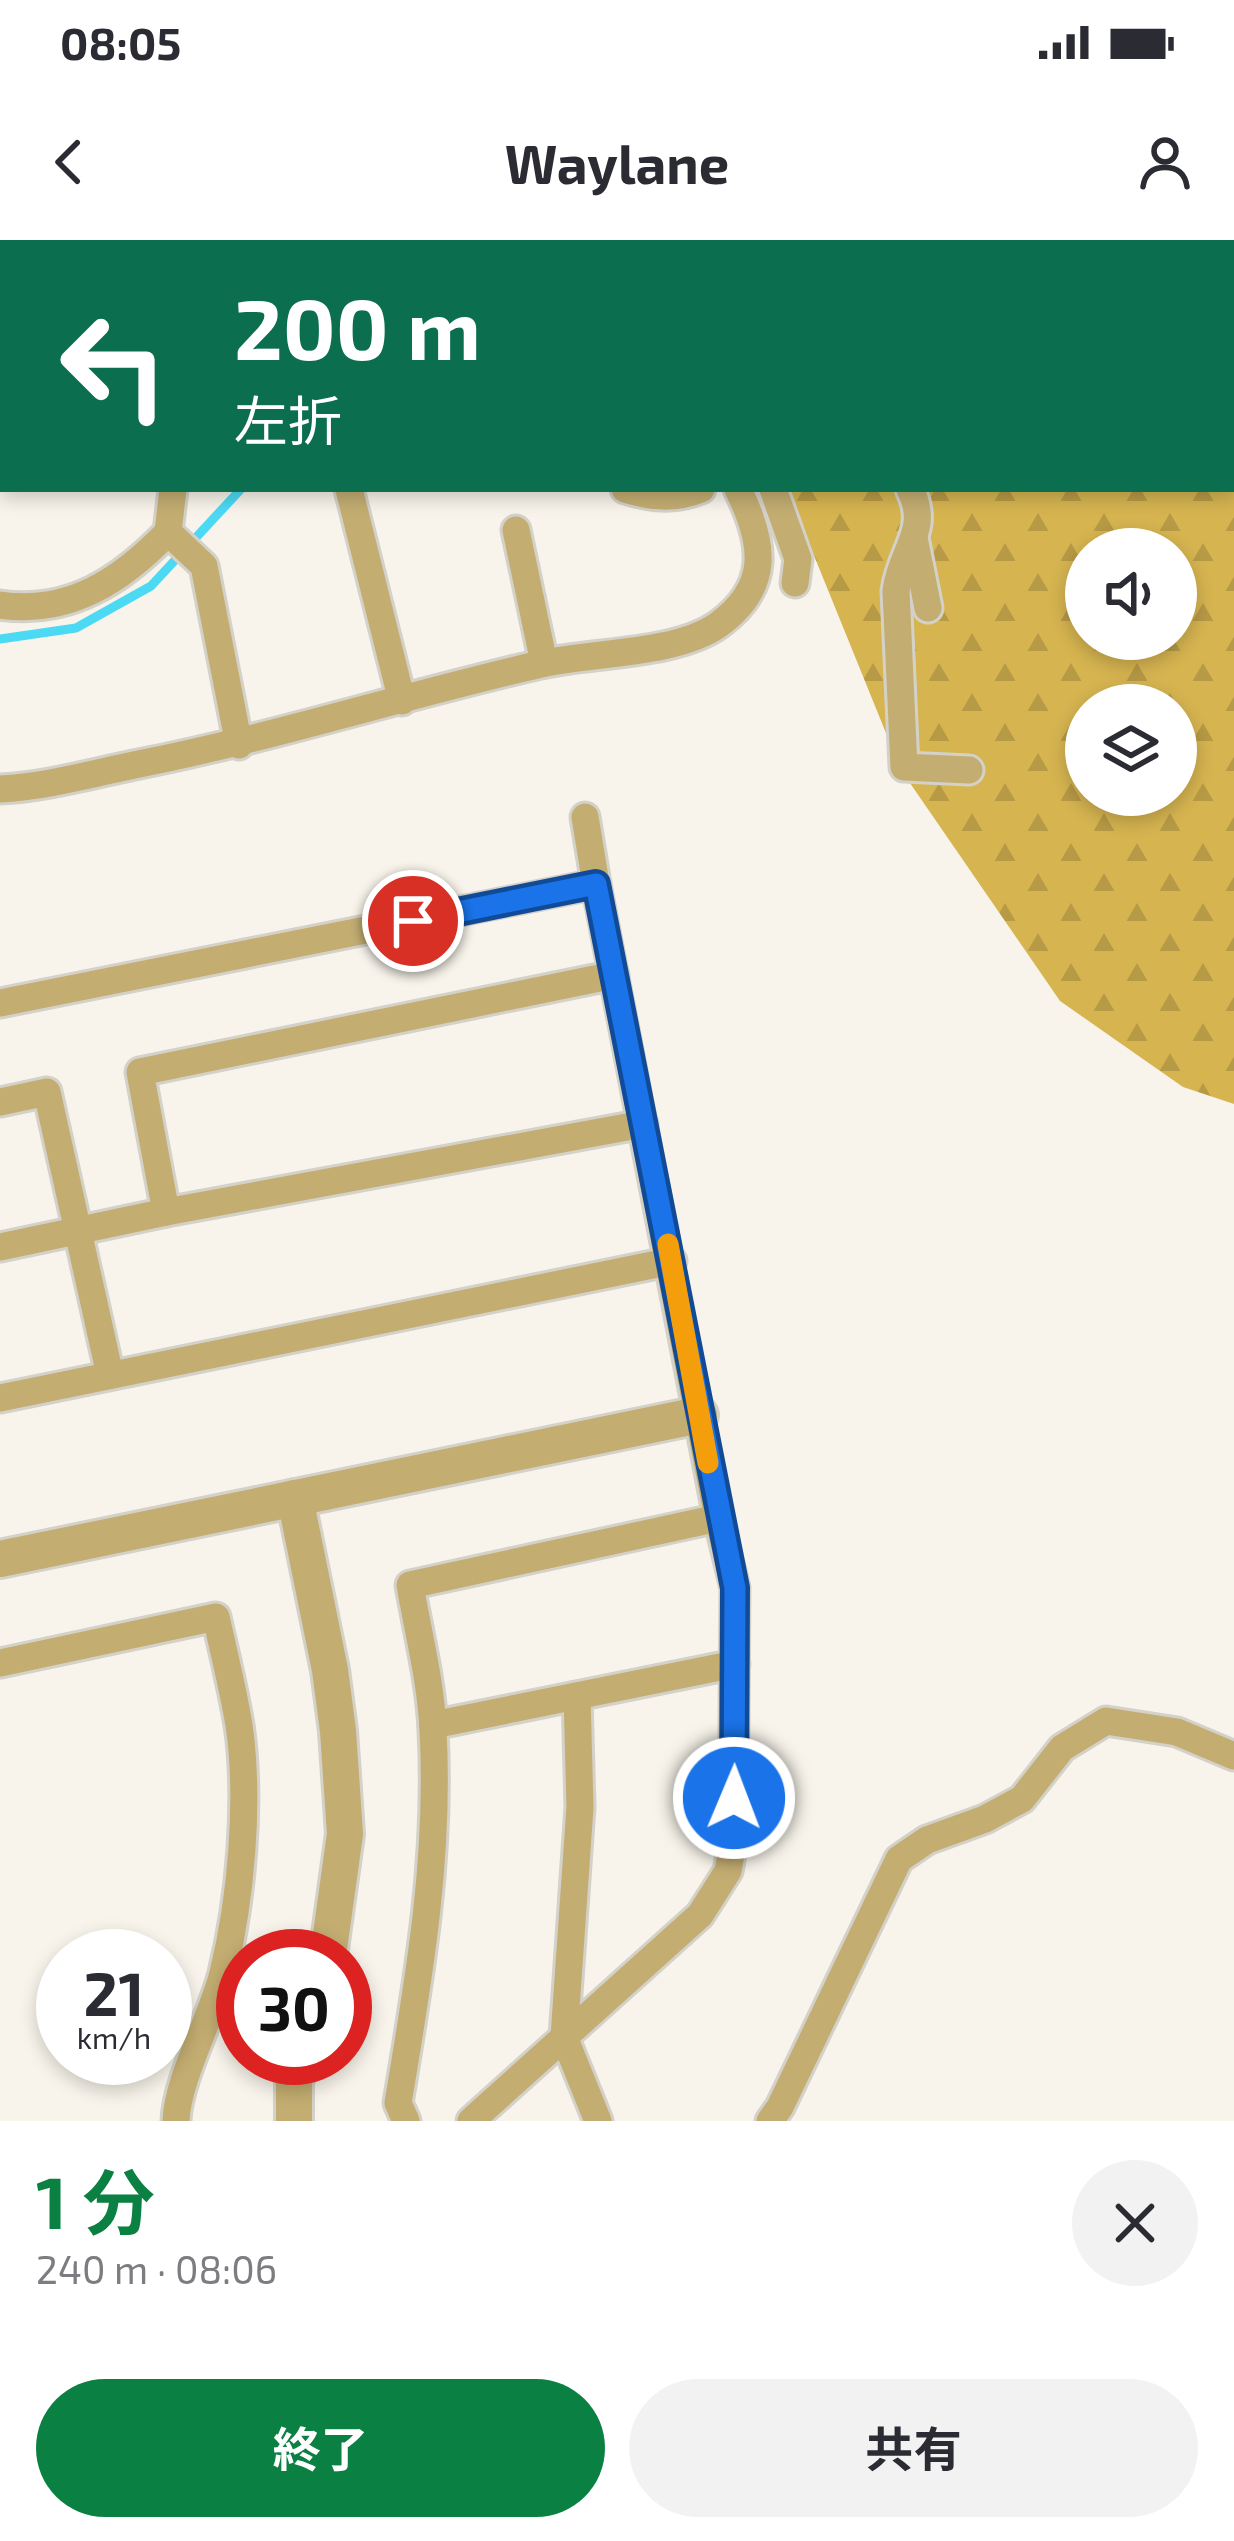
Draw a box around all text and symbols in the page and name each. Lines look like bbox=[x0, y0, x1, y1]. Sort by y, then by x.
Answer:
text: 08:05 bbox=[60, 15, 181, 69]
icon: back bbox=[36, 129, 102, 195]
icon: person bbox=[1132, 129, 1198, 195]
text: Waylane bbox=[505, 130, 729, 195]
text: 200 m bbox=[234, 276, 481, 377]
icon: left bbox=[36, 288, 192, 444]
text: 左折 bbox=[234, 387, 342, 452]
map controls bbox=[1065, 528, 1197, 816]
button: sound bbox=[1065, 528, 1197, 660]
button: layers bbox=[1065, 684, 1197, 816]
pin bbox=[362, 870, 464, 972]
icon: arrive bbox=[380, 888, 446, 954]
position arrow bbox=[671, 1735, 797, 1861]
speed limit sign: 30 bbox=[216, 1929, 372, 2085]
text: 21 bbox=[84, 1956, 144, 2028]
text: km/h bbox=[77, 2019, 151, 2055]
text: 1 分 bbox=[36, 2157, 155, 2243]
button: close bbox=[1072, 2160, 1198, 2286]
text: 240 m · 08:06 bbox=[36, 2245, 277, 2292]
button: 終了 bbox=[36, 2379, 605, 2517]
button: 共有 bbox=[629, 2379, 1198, 2517]

